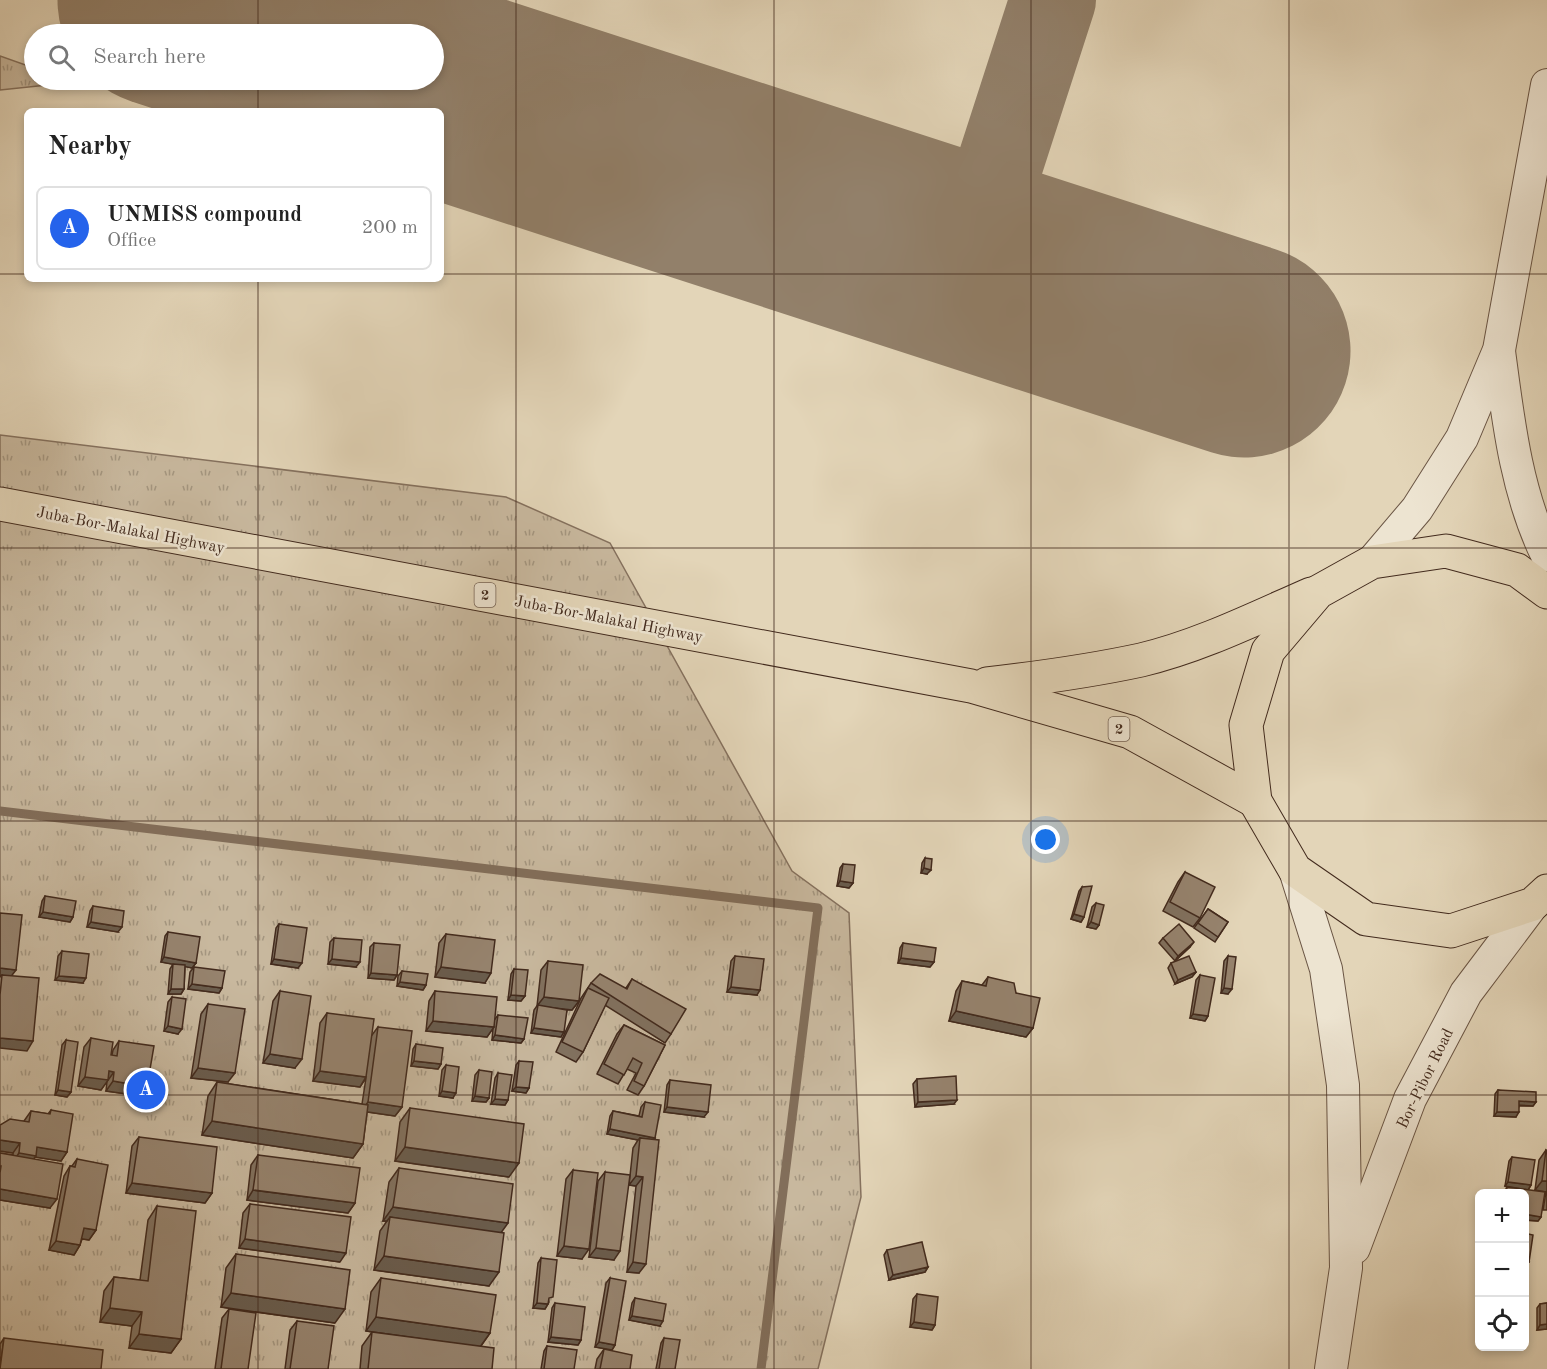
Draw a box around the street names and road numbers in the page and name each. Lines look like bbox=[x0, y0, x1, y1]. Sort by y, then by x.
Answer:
street label: Juba-Bor-Malakal Highway bbox=[35, 505, 227, 557]
road number: 2 bbox=[474, 583, 496, 607]
street label: Juba-Bor-Malakal Highway bbox=[513, 594, 705, 646]
road number: 2 bbox=[1108, 717, 1130, 741]
street label: Bor-Pibor Road bbox=[1395, 1026, 1457, 1132]

